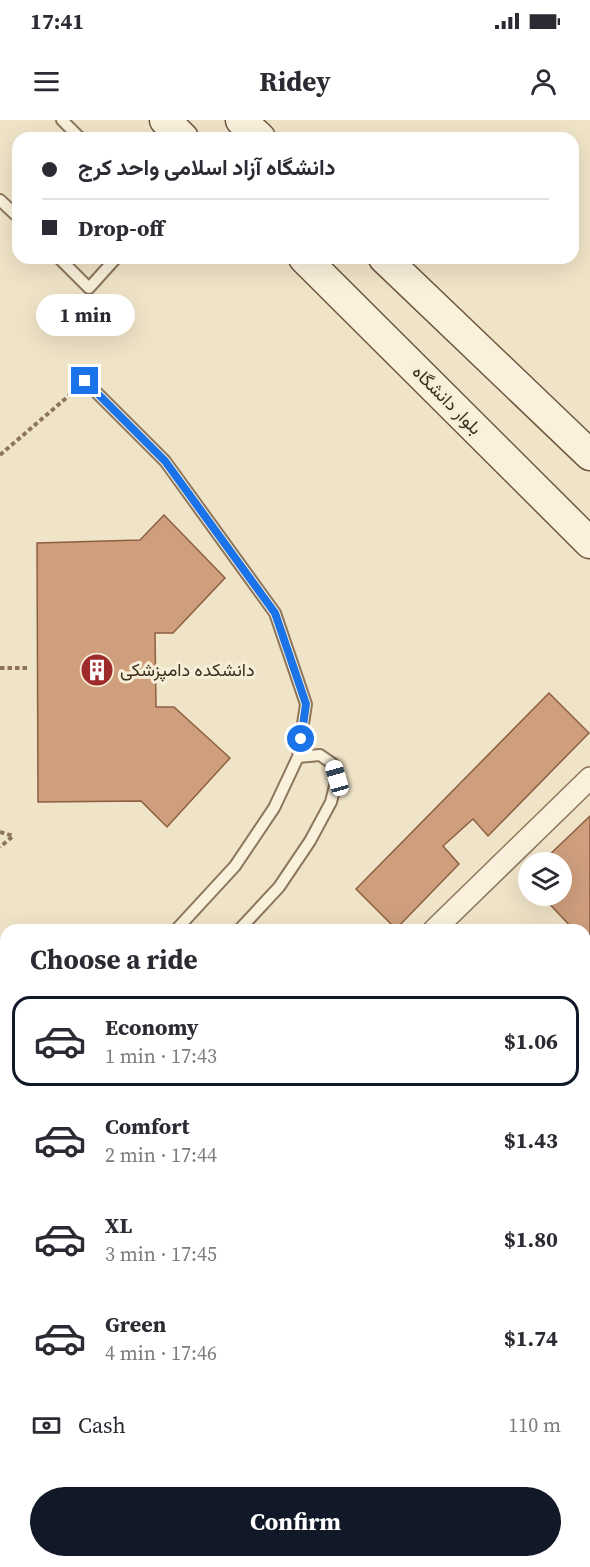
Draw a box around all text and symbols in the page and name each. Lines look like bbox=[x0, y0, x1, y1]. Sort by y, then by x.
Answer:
text: 17:41 bbox=[30, 6, 84, 36]
text: Ridey bbox=[259, 63, 331, 100]
icon: menu bbox=[30, 65, 63, 98]
icon: person bbox=[527, 65, 560, 98]
text: دانشگاه آزاد اسلامی واحد کرج bbox=[78, 152, 336, 182]
text: Drop-off bbox=[78, 213, 164, 243]
callout: 1 min bbox=[36, 294, 134, 336]
text: 1 min bbox=[60, 301, 111, 329]
street label: بلوار دانشگاه bbox=[407, 359, 488, 440]
route end bbox=[71, 367, 98, 394]
building icon: دانشکده دامپزشکی bbox=[79, 652, 115, 688]
place label: دانشکده دامپزشکی bbox=[120, 657, 255, 682]
route start bbox=[287, 725, 314, 752]
car bbox=[323, 758, 351, 798]
map controls bbox=[518, 852, 572, 906]
button: layers bbox=[518, 852, 572, 906]
text: Choose a ride bbox=[30, 941, 198, 978]
text: Economy bbox=[105, 1012, 199, 1042]
icon: car bbox=[33, 1014, 87, 1068]
text: $1.06 bbox=[504, 1026, 558, 1056]
text: 1 min · 17:43 bbox=[105, 1042, 217, 1070]
text: Comfort bbox=[105, 1111, 189, 1141]
icon: car bbox=[33, 1113, 87, 1167]
text: $1.43 bbox=[504, 1125, 558, 1155]
text: 2 min · 17:44 bbox=[105, 1141, 217, 1169]
text: XL bbox=[105, 1210, 132, 1240]
icon: car bbox=[33, 1212, 87, 1266]
text: $1.80 bbox=[504, 1224, 558, 1254]
text: 3 min · 17:45 bbox=[105, 1240, 217, 1268]
text: Green bbox=[105, 1309, 166, 1339]
icon: car bbox=[33, 1311, 87, 1365]
text: $1.74 bbox=[504, 1323, 558, 1353]
text: 4 min · 17:46 bbox=[105, 1339, 217, 1367]
icon: cash bbox=[30, 1409, 63, 1442]
text: Cash bbox=[78, 1410, 126, 1440]
text: 110 m bbox=[508, 1411, 561, 1439]
button: Confirm bbox=[30, 1487, 561, 1556]

